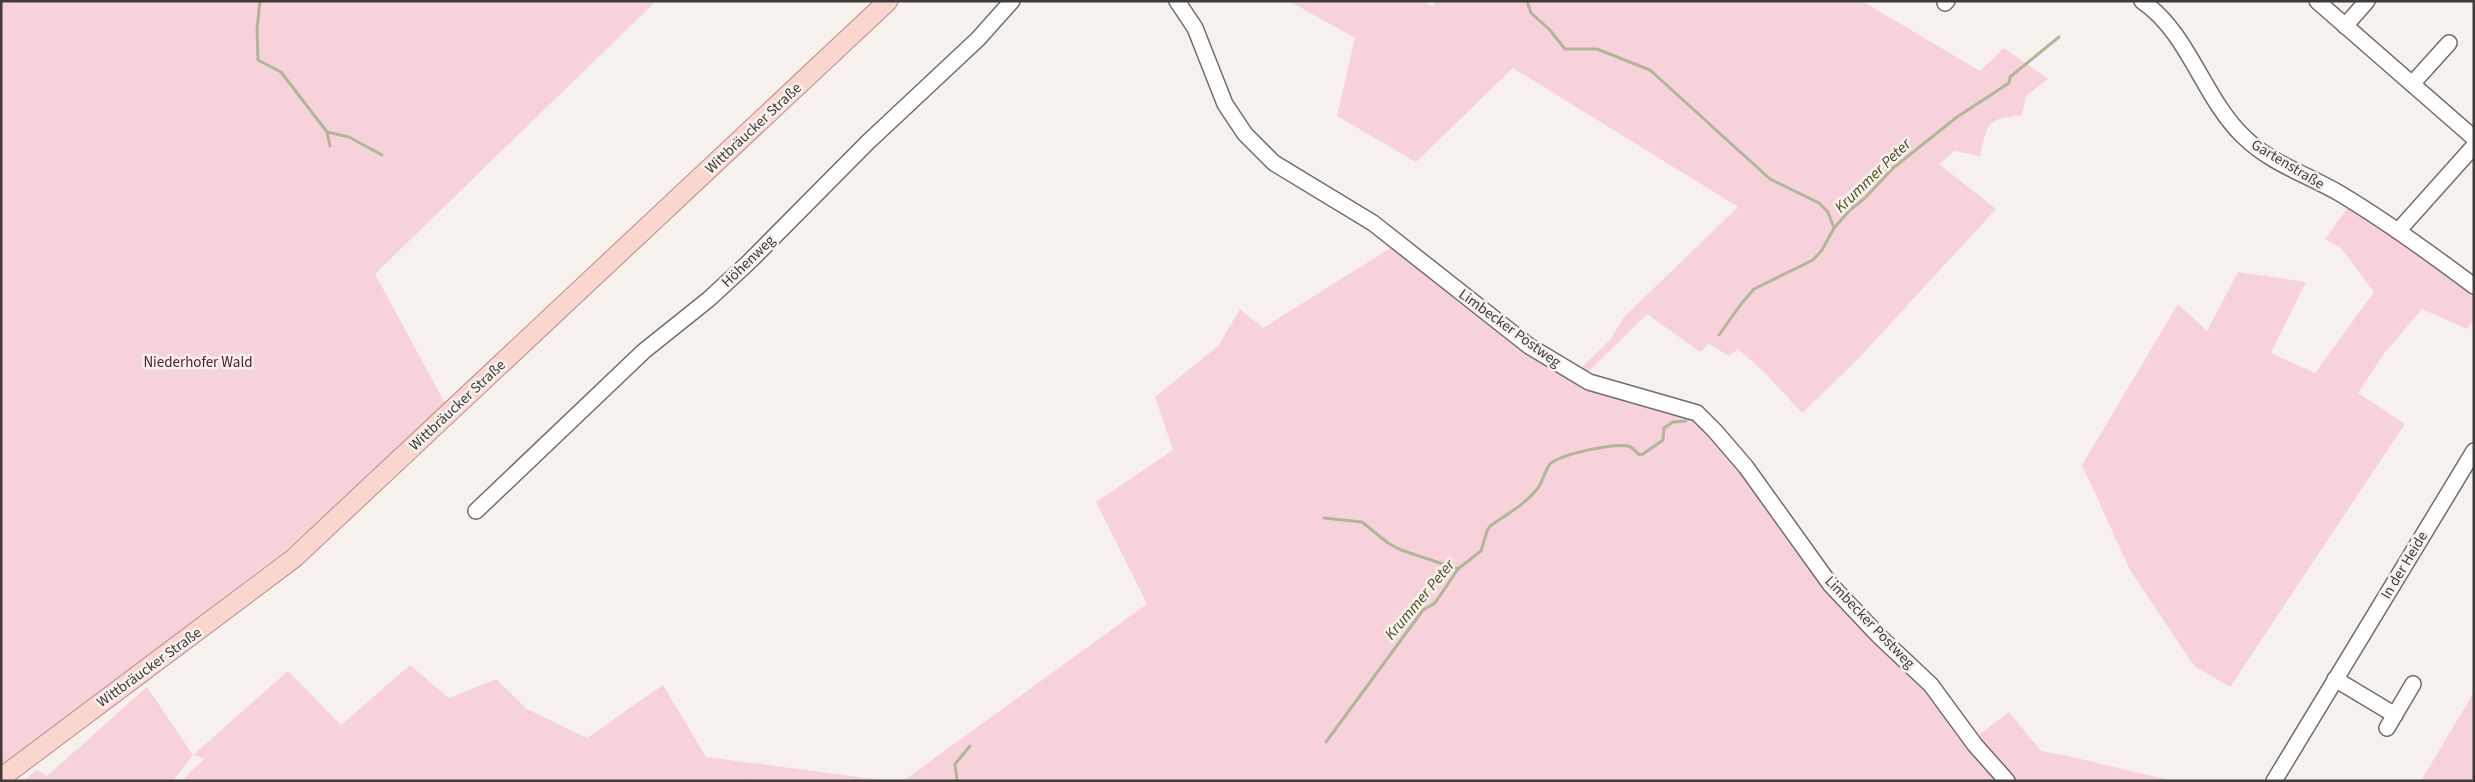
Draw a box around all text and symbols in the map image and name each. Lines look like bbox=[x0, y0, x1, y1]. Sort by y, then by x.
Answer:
street label: Wittbräucker Straße bbox=[700, 78, 806, 179]
water label: Krummer Peter bbox=[1830, 132, 1917, 218]
street label: Gartenstraße bbox=[2247, 134, 2328, 195]
street label: Höhenweg bbox=[717, 230, 780, 292]
street label: Limbecker Postweg bbox=[1454, 284, 1565, 373]
park label: Niederhofer Wald bbox=[143, 352, 253, 373]
street label: Wittbräucker Straße bbox=[404, 355, 510, 456]
street label: In der Heide bbox=[2376, 527, 2433, 603]
water label: Krummer Peter bbox=[1380, 554, 1461, 645]
street label: Limbecker Postweg bbox=[1820, 571, 1920, 674]
street label: Wittbräucker Straße bbox=[93, 622, 206, 713]

